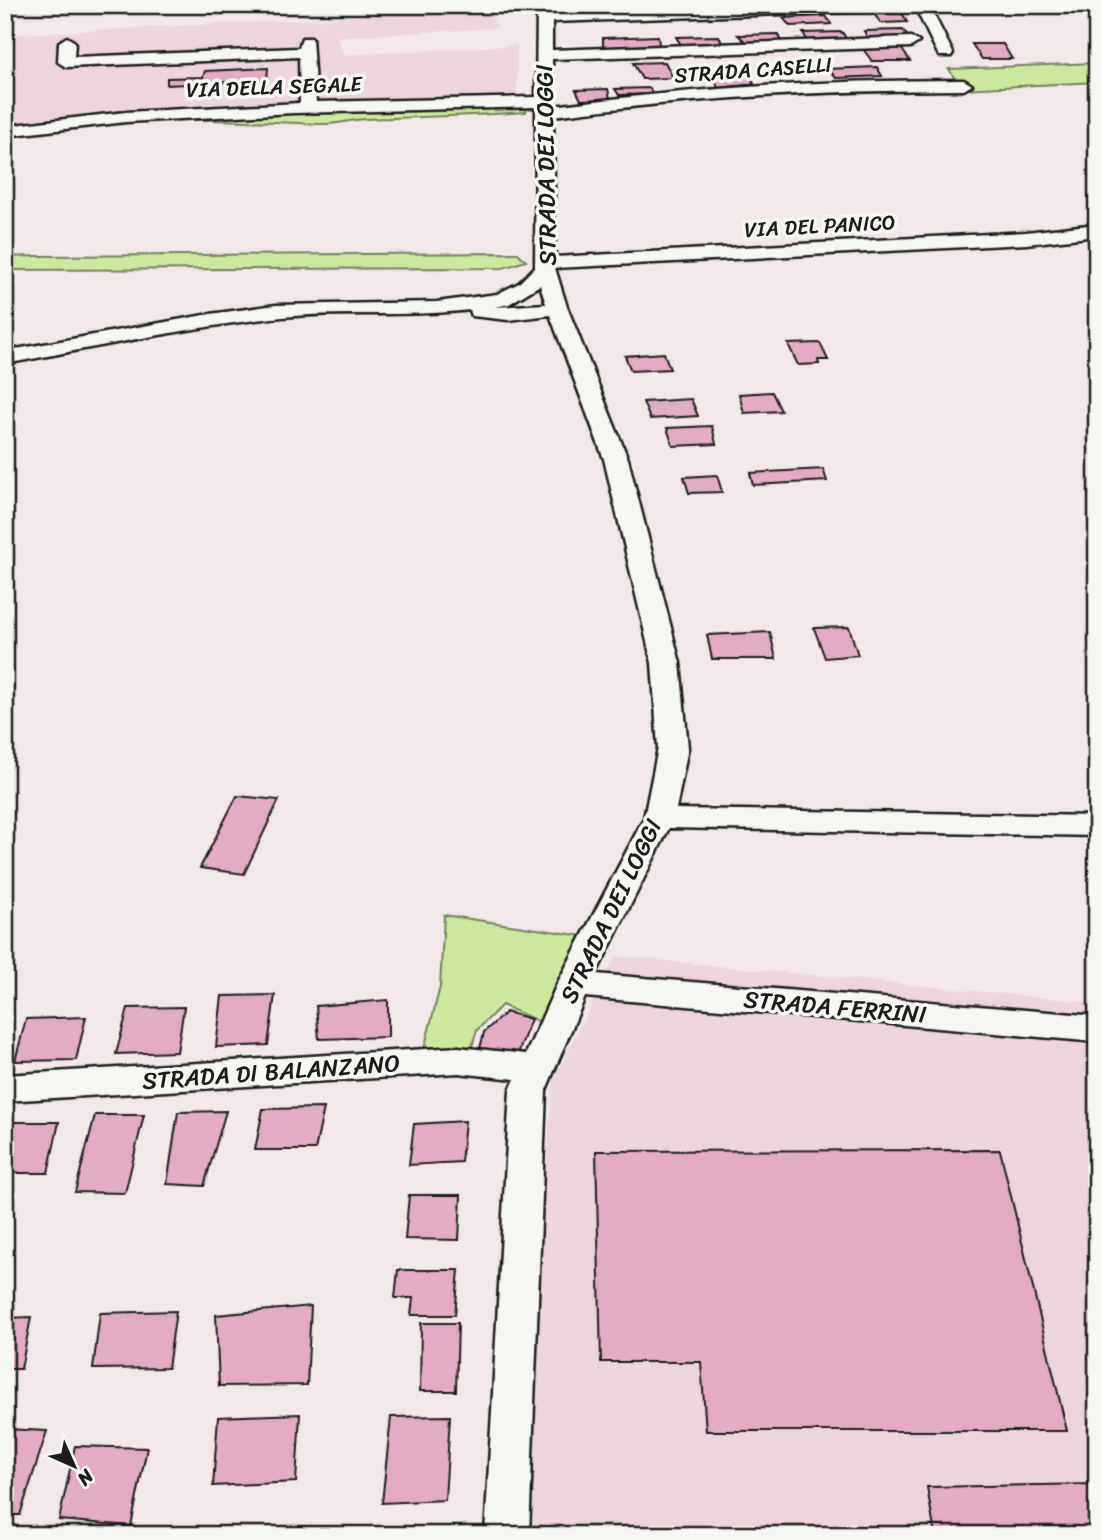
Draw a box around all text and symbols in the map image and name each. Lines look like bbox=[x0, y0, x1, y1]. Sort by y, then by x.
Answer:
street label: STRADA CASELLI bbox=[673, 46, 834, 94]
street label: STRADA DEI LOGGI bbox=[523, 64, 569, 266]
street label: VIA DELLA SEGALE bbox=[186, 65, 364, 109]
street label: VIA DEL PANICO bbox=[743, 203, 897, 249]
street label: STRADA DEI LOGGI bbox=[548, 811, 674, 1011]
street label: STRADA FERRINI bbox=[742, 978, 929, 1036]
street label: STRADA DI BALANZANO bbox=[141, 1042, 401, 1102]
north arrow bbox=[38, 1432, 108, 1502]
text: N bbox=[69, 1461, 103, 1495]

